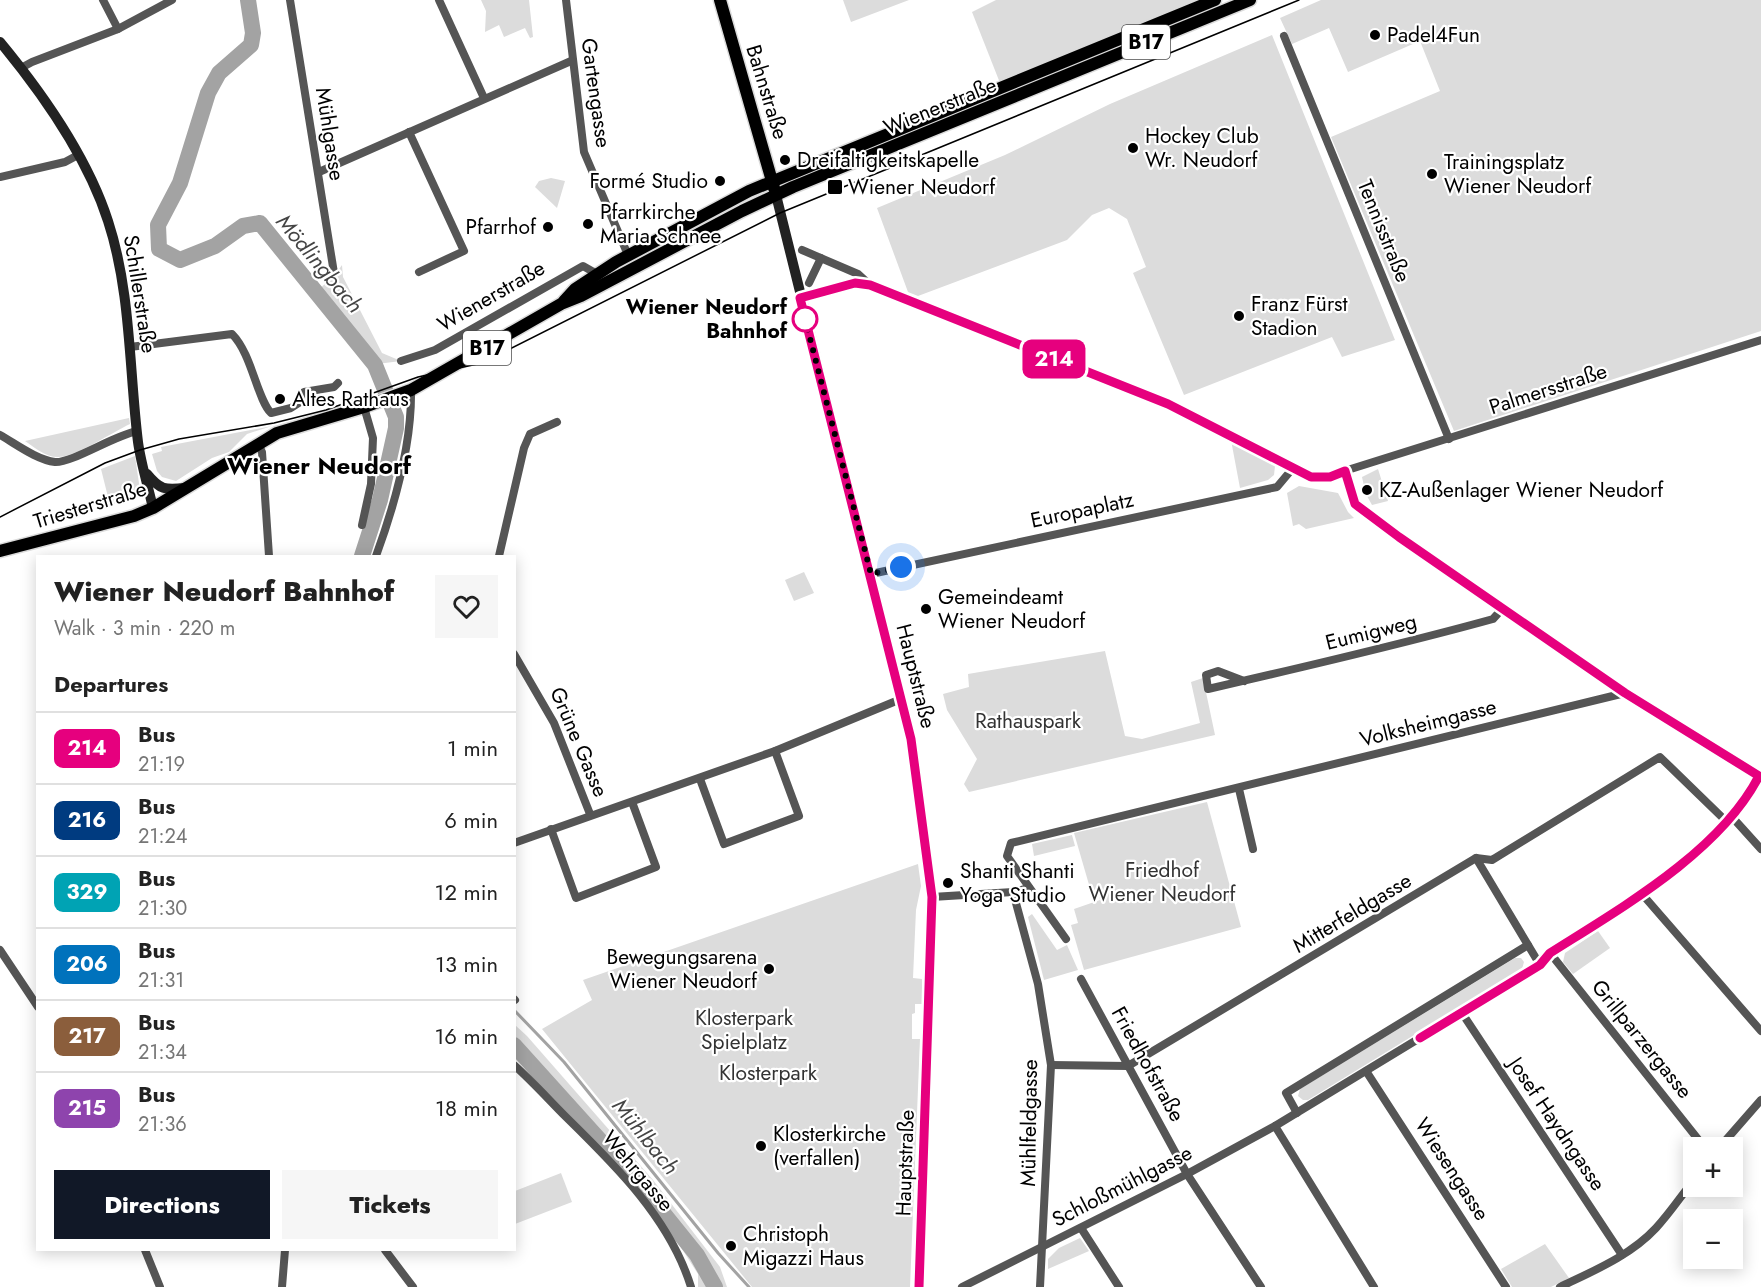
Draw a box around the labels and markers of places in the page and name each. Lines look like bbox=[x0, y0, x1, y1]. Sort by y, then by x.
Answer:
place label: Padel4Fun bbox=[1387, 20, 1480, 50]
marker: Padel4Fun bbox=[1368, 28, 1382, 42]
place label: Hockey Club Wr. Neudorf bbox=[1145, 121, 1259, 175]
marker: Hockey Club Wr. Neudorf bbox=[1126, 141, 1140, 155]
place label: Dreifaltigkeitskapelle bbox=[797, 145, 979, 175]
place label: Trainingsplatz Wiener Neudorf bbox=[1444, 147, 1592, 201]
marker: Dreifaltigkeitskapelle bbox=[778, 153, 792, 167]
place label: Formé Studio bbox=[589, 166, 708, 196]
marker: Trainingsplatz Wiener Neudorf bbox=[1425, 167, 1439, 181]
place label: Wiener Neudorf bbox=[848, 172, 996, 202]
marker: Formé Studio bbox=[713, 174, 727, 188]
marker: Wiener Neudorf bbox=[826, 178, 844, 196]
place label: Pfarrkirche Maria Schnee bbox=[600, 197, 722, 251]
place label: Pfarrhof bbox=[465, 212, 537, 242]
marker: Pfarrkirche Maria Schnee bbox=[581, 217, 595, 231]
marker: Pfarrhof bbox=[541, 220, 555, 234]
place label: Franz Fürst Stadion bbox=[1251, 289, 1348, 343]
place label: Wiener Neudorf Bahnhof bbox=[626, 292, 788, 346]
marker: Wiener Neudorf Bahnhof bbox=[792, 306, 818, 332]
marker: Franz Fürst Stadion bbox=[1232, 309, 1246, 323]
place label: Altes Rathaus bbox=[292, 384, 409, 414]
marker: Altes Rathaus bbox=[273, 392, 287, 406]
place label: KZ-Außenlager Wiener Neudorf bbox=[1379, 475, 1664, 505]
marker: KZ-Außenlager Wiener Neudorf bbox=[1360, 483, 1374, 497]
place label: Gemeindeamt Wiener Neudorf bbox=[938, 582, 1086, 636]
marker: Gemeindeamt Wiener Neudorf bbox=[919, 602, 933, 616]
place label: Shanti Shanti Yoga Studio bbox=[960, 856, 1075, 910]
marker: Shanti Shanti Yoga Studio bbox=[941, 876, 955, 890]
place label: Bewegungsarena Wiener Neudorf bbox=[607, 942, 758, 996]
marker: Bewegungsarena Wiener Neudorf bbox=[762, 962, 776, 976]
place label: Klosterkirche (verfallen) bbox=[773, 1119, 886, 1173]
marker: Klosterkirche (verfallen) bbox=[754, 1139, 768, 1153]
place label: Christoph Migazzi Haus bbox=[743, 1219, 864, 1273]
marker: Christoph Migazzi Haus bbox=[724, 1239, 738, 1253]

